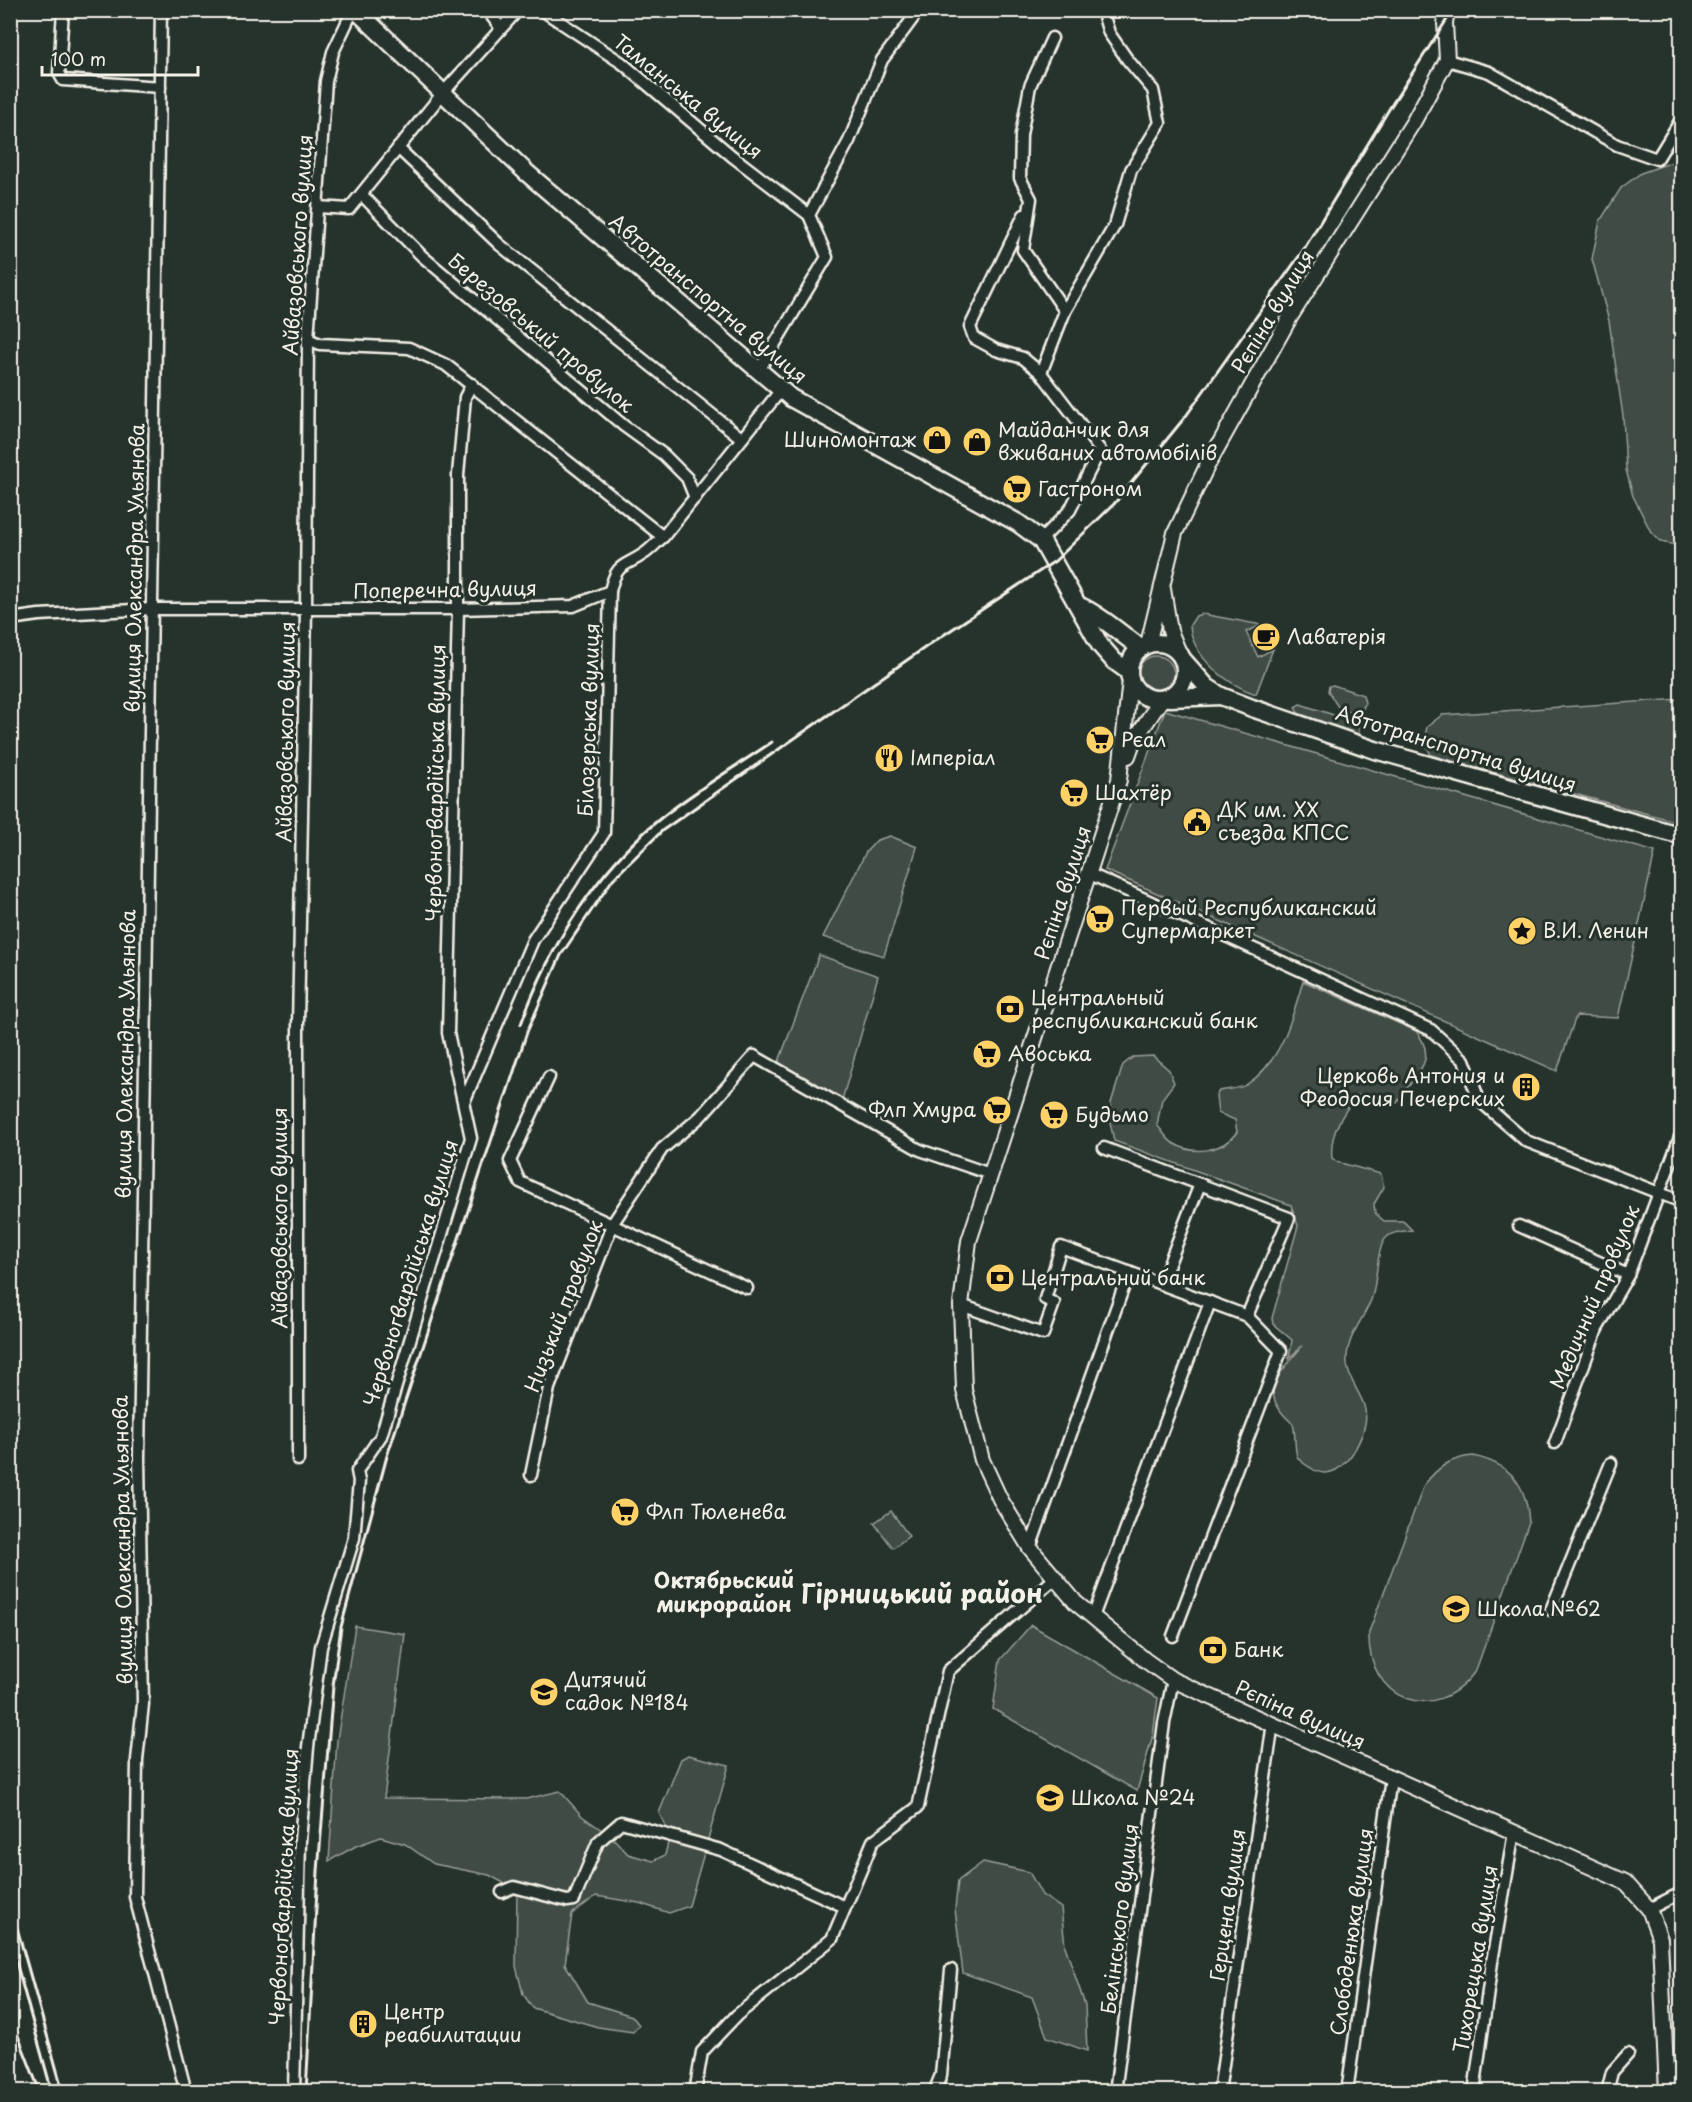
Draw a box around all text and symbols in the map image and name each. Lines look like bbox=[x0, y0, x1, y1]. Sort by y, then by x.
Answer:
street label: Таманська вулиця bbox=[608, 27, 770, 166]
scale bar bbox=[42, 39, 198, 77]
text: 100 m bbox=[51, 45, 106, 72]
street label: Айвазовського вулиця bbox=[274, 133, 320, 356]
street label: Автотранспортна вулиця bbox=[603, 206, 814, 390]
street label: Рєпіна вулиця bbox=[1223, 244, 1321, 379]
street label: Березовський провулок bbox=[442, 245, 641, 419]
place label: Майданчик для вживаних автомобілів bbox=[998, 414, 1217, 467]
street label: вулиця Олександра Ульянова bbox=[116, 423, 152, 713]
place label: Шиномонтаж bbox=[784, 424, 917, 454]
shop icon: Шиномонтаж bbox=[921, 424, 953, 456]
shop icon: Майданчик для вживаних автомобілів bbox=[961, 426, 993, 458]
supermarket icon: Гастроном bbox=[1001, 473, 1033, 505]
place label: Гастроном bbox=[1038, 473, 1142, 503]
street label: Поперечна вулиця bbox=[353, 572, 537, 606]
street label: Айвазовського вулиця bbox=[268, 621, 302, 843]
cafe icon: Лаватерія bbox=[1250, 621, 1282, 653]
place label: Лаватерія bbox=[1287, 621, 1386, 651]
street label: Білозерська вулиця bbox=[570, 623, 606, 817]
street label: Червоногвардійська вулиця bbox=[418, 644, 452, 922]
street label: Автотранспортна вулиця bbox=[1332, 697, 1580, 799]
supermarket icon: Рєал bbox=[1084, 724, 1116, 756]
place label: Рєал bbox=[1121, 724, 1166, 754]
restaurant icon: Імперіал bbox=[873, 742, 905, 774]
place label: Імперіал bbox=[910, 742, 995, 772]
supermarket icon: Шахтёр bbox=[1058, 777, 1090, 809]
place label: Шахтёр bbox=[1095, 777, 1172, 807]
place label: ДК им. XX съезда КПСС bbox=[1217, 794, 1350, 847]
public building icon: ДК им. XX съезда КПСС bbox=[1181, 806, 1213, 838]
street label: Рєпіна вулиця bbox=[1026, 822, 1098, 964]
place label: Первый Республиканский Супермаркет bbox=[1121, 892, 1377, 945]
supermarket icon: Первый Республиканский Супермаркет bbox=[1084, 903, 1116, 935]
street label: вулиця Олександра Ульянова bbox=[107, 909, 143, 1199]
place icon: В.И. Ленин bbox=[1506, 915, 1538, 947]
place label: В.И. Ленин bbox=[1543, 915, 1649, 945]
place label: Центральный республиканский банк bbox=[1031, 982, 1258, 1035]
bank icon: Центральный республиканский банк bbox=[994, 993, 1026, 1025]
supermarket icon: Авоська bbox=[971, 1038, 1003, 1070]
place label: Авоська bbox=[1008, 1038, 1092, 1068]
place label: Церковь Антония и Феодосия Печерских bbox=[1300, 1060, 1505, 1113]
building icon: Церковь Антония и Феодосия Печерских bbox=[1510, 1071, 1542, 1103]
place label: Флп Хмура bbox=[868, 1094, 977, 1124]
supermarket icon: Флп Хмура bbox=[981, 1094, 1013, 1126]
supermarket icon: Будьмо bbox=[1038, 1099, 1070, 1131]
place label: Будьмо bbox=[1075, 1099, 1149, 1129]
street label: Айвазовського вулиця bbox=[264, 1107, 294, 1329]
street label: Червоногвардійська вулиця bbox=[355, 1135, 465, 1410]
street label: Медичний провулок bbox=[1542, 1200, 1647, 1394]
street label: Низький провулок bbox=[516, 1215, 610, 1396]
bank icon: Центральний банк bbox=[984, 1262, 1016, 1294]
place label: Центральний банк bbox=[1021, 1262, 1205, 1292]
street label: вулиця Олександра Ульянова bbox=[104, 1395, 140, 1685]
supermarket icon: Флп Тюленева bbox=[609, 1496, 641, 1528]
place label: Флп Тюленева bbox=[646, 1496, 786, 1526]
district label: Октябрьский микрорайон bbox=[654, 1563, 794, 1619]
district label: Гірницький район bbox=[801, 1573, 1043, 1612]
school or university icon: Школа №62 bbox=[1440, 1593, 1472, 1625]
place label: Школа №62 bbox=[1477, 1593, 1601, 1623]
bank icon: Банк bbox=[1197, 1634, 1229, 1666]
place label: Банк bbox=[1234, 1634, 1284, 1664]
place label: Дитячий садок №184 bbox=[564, 1664, 689, 1717]
street label: Рєпіна вулиця bbox=[1230, 1672, 1370, 1756]
school or university icon: Дитячий садок №184 bbox=[528, 1676, 560, 1708]
street label: Червоногвардійська вулиця bbox=[261, 1747, 305, 2026]
school or university icon: Школа №24 bbox=[1034, 1782, 1066, 1814]
place label: Школа №24 bbox=[1071, 1782, 1196, 1812]
street label: Белінського вулиця bbox=[1092, 1822, 1146, 2016]
street label: Слободенюка вулиця bbox=[1322, 1826, 1380, 2038]
street label: Герцена вулиця bbox=[1201, 1827, 1253, 1983]
street label: Тихорецька вулиця bbox=[1445, 1863, 1505, 2055]
place label: Центр реабилитации bbox=[384, 1996, 522, 2049]
building icon: Центр реабилитации bbox=[347, 2008, 379, 2040]

